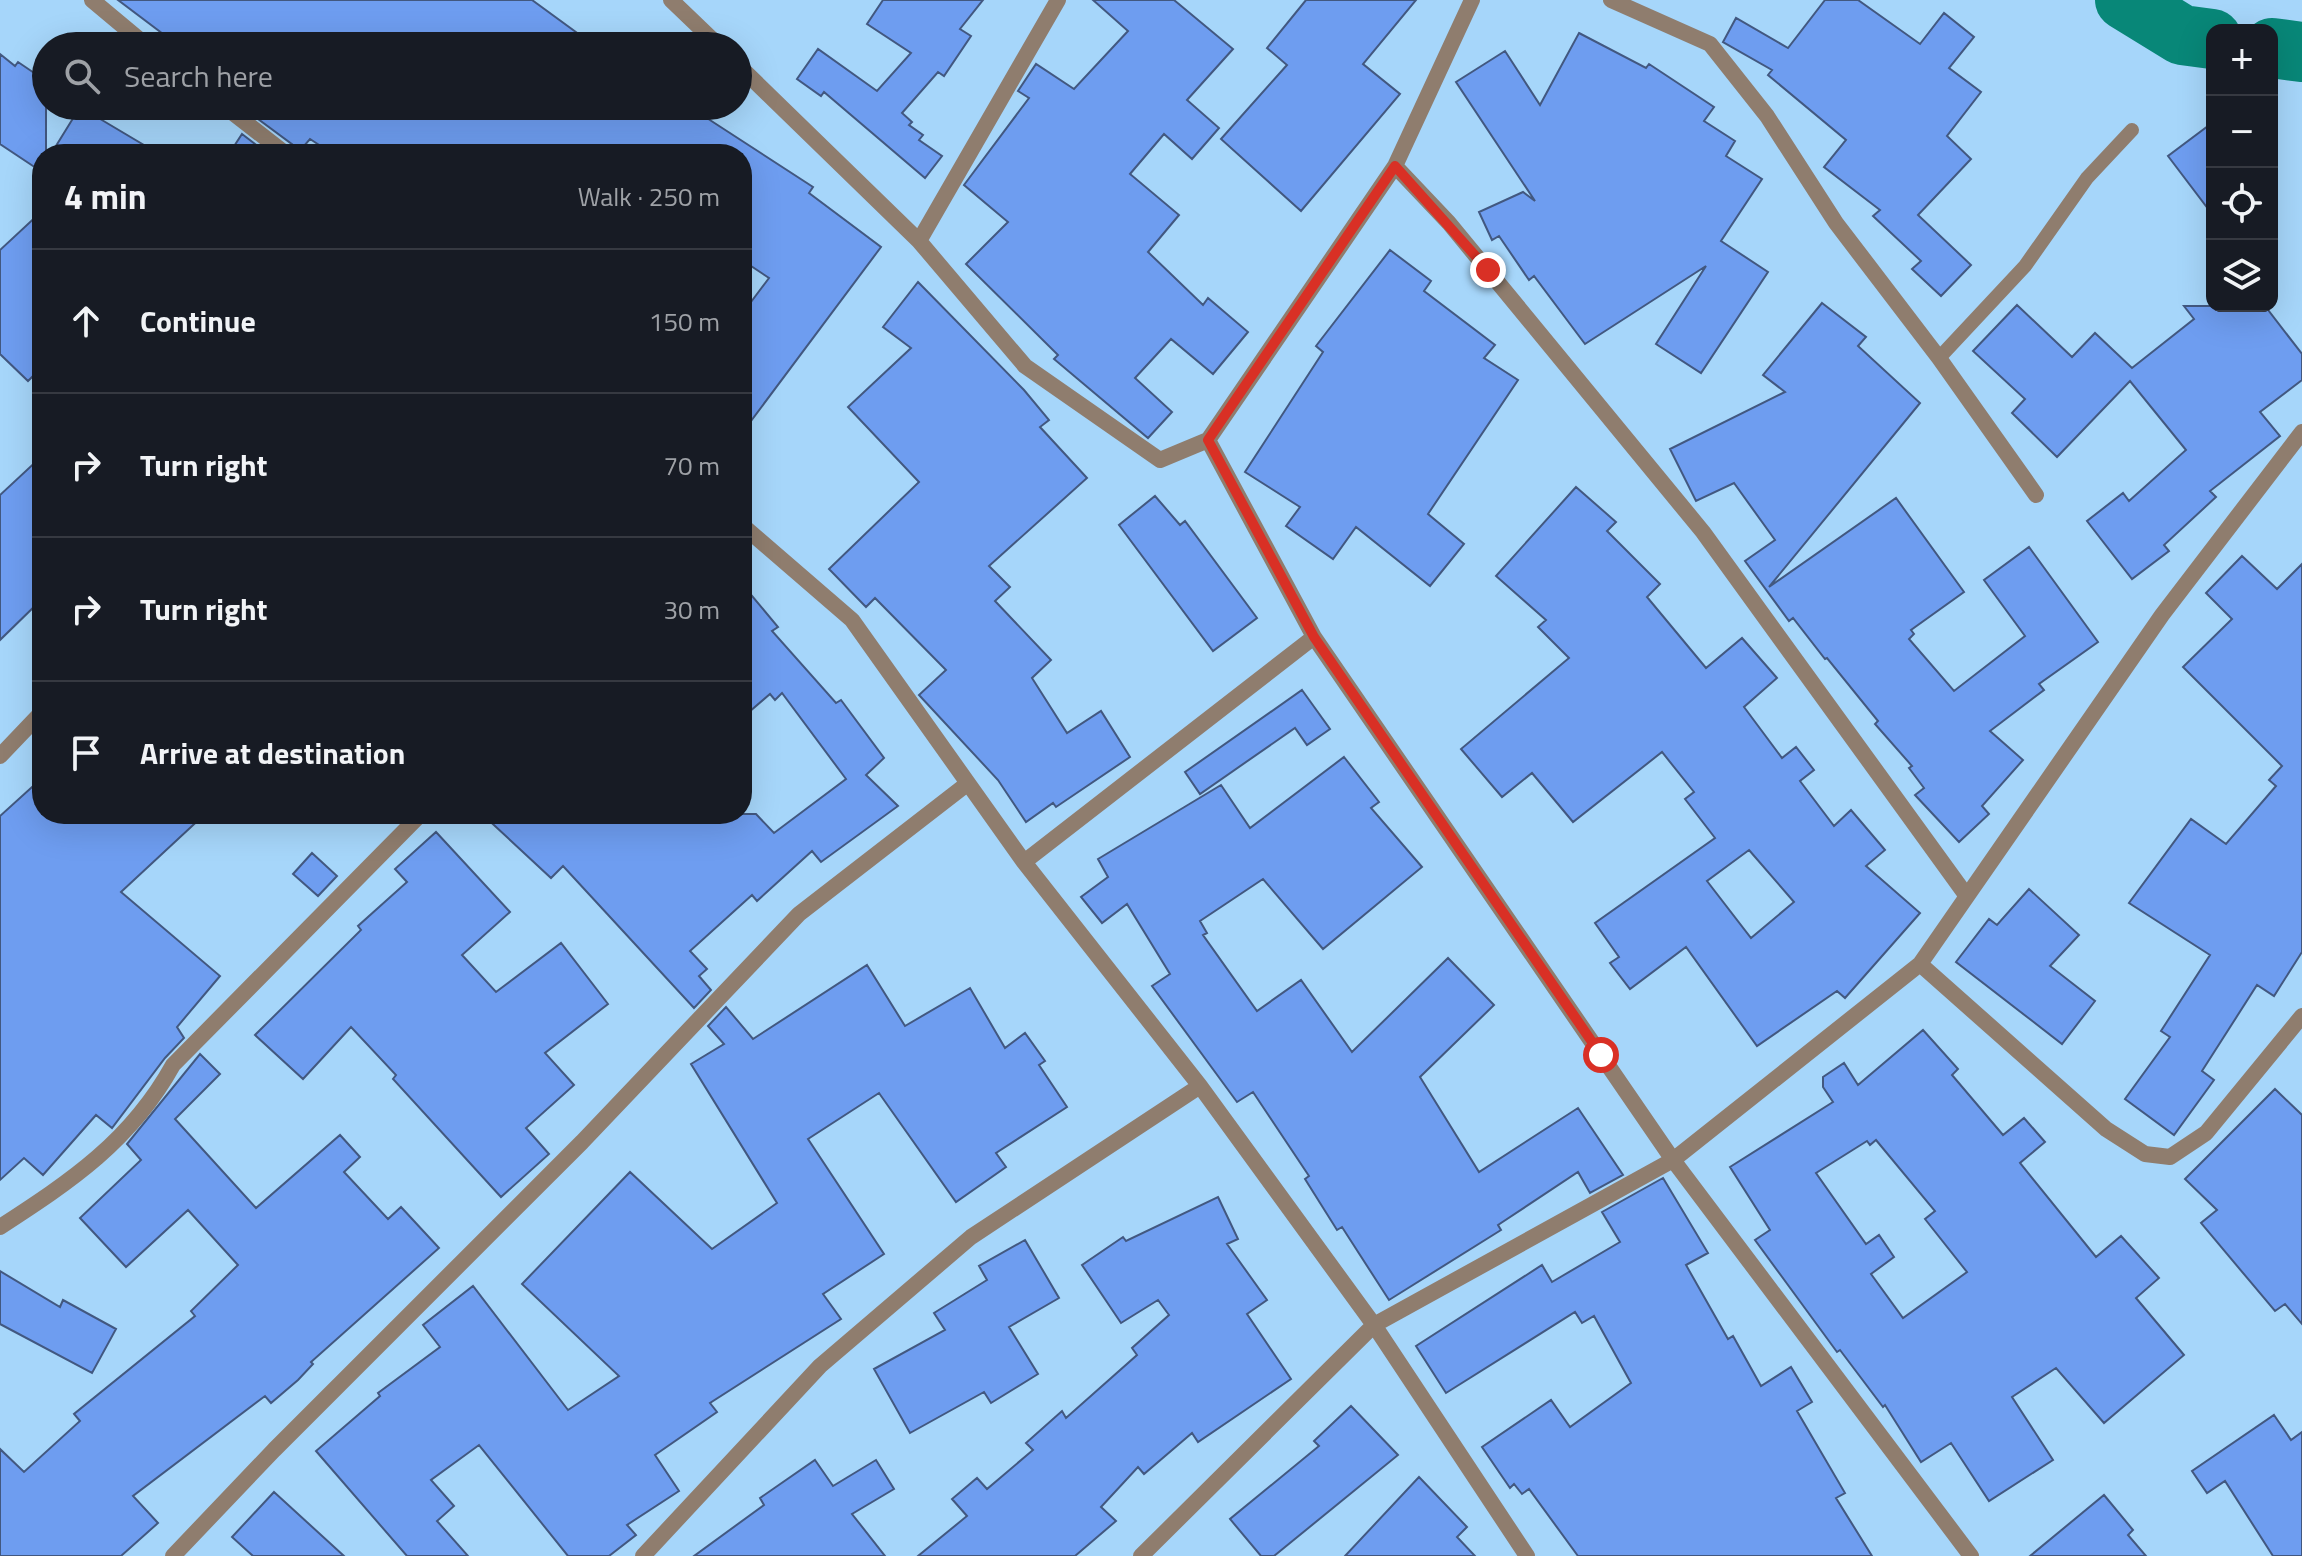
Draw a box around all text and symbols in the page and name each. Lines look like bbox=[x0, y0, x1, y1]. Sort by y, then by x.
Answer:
map controls bbox=[2206, 24, 2278, 312]
button: + bbox=[2206, 24, 2278, 96]
search box bbox=[32, 32, 752, 120]
text: Search here bbox=[124, 53, 273, 99]
icon: search bbox=[60, 54, 104, 98]
button: − bbox=[2206, 96, 2278, 168]
button: locate bbox=[2206, 168, 2278, 240]
text: 4 min bbox=[64, 170, 147, 222]
text: Walk · 250 m bbox=[578, 177, 720, 216]
button: layers bbox=[2206, 240, 2278, 312]
route end bbox=[1470, 252, 1506, 288]
text: Continue bbox=[140, 298, 256, 344]
icon: ahead bbox=[64, 299, 108, 343]
text: 150 m bbox=[649, 302, 720, 341]
text: Turn right bbox=[140, 442, 268, 488]
icon: right bbox=[64, 443, 108, 487]
text: 70 m bbox=[663, 446, 720, 485]
text: Turn right bbox=[140, 586, 268, 632]
icon: right bbox=[64, 587, 108, 631]
text: 30 m bbox=[663, 590, 720, 629]
text: Arrive at destination bbox=[140, 730, 405, 776]
icon: arrive bbox=[64, 731, 108, 775]
route start bbox=[1583, 1037, 1619, 1073]

